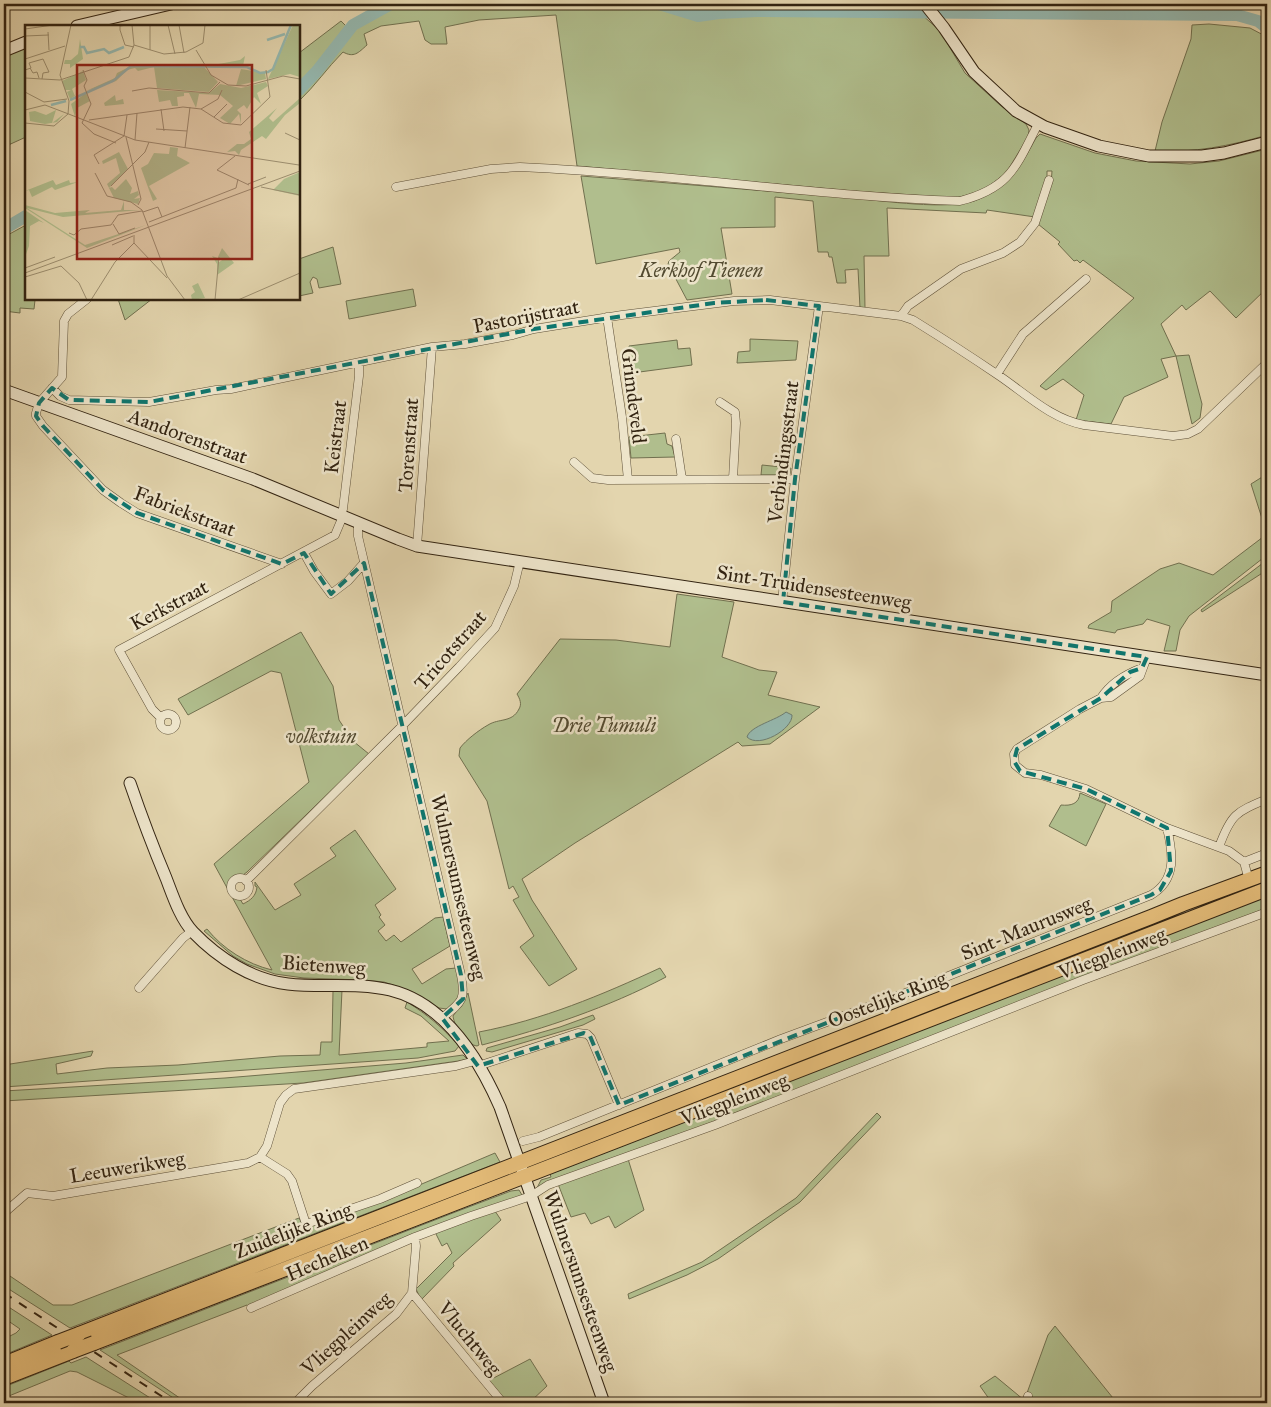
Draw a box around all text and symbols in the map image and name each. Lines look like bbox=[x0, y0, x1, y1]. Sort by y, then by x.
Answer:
inset map bbox=[25, 25, 300, 300]
park label: Kerkhof Tienen bbox=[638, 258, 763, 282]
street label: Pastorijstraat bbox=[471, 294, 581, 338]
street label: Grimdeveld bbox=[616, 347, 652, 445]
street label: Verbindingsstraat bbox=[762, 380, 805, 526]
street label: Torenstraat bbox=[393, 397, 423, 493]
street label: Keistraat bbox=[319, 399, 351, 475]
street label: Aandorenstraat bbox=[124, 403, 251, 469]
street label: Fabriekstraat bbox=[131, 481, 239, 541]
street label: Sint-Truidensesteenweg bbox=[715, 560, 914, 615]
street label: Kerkstraat bbox=[126, 574, 212, 636]
street label: Tricotstraat bbox=[409, 605, 491, 695]
park label: Drie Tumuli bbox=[552, 713, 656, 737]
park label: volkstuin bbox=[286, 724, 357, 748]
street label: Wulmersumsesteenweg bbox=[425, 792, 492, 983]
street label: Sint-Maurusweg bbox=[957, 891, 1096, 966]
street label: Vliegpleinweg bbox=[1054, 921, 1170, 986]
street label: Bietenweg bbox=[281, 950, 367, 981]
street label: Oostelijke Ring bbox=[824, 965, 951, 1034]
street label: Vliegpleinweg bbox=[676, 1067, 792, 1132]
street label: Leeuwerikweg bbox=[68, 1146, 187, 1189]
street label: Wulmersumsesteenweg bbox=[538, 1187, 623, 1376]
street label: Zuidelijke Ring bbox=[231, 1196, 356, 1264]
street label: Hechelken bbox=[282, 1230, 372, 1286]
street label: Vliegpleinweg bbox=[295, 1286, 397, 1381]
street label: Vluchtweg bbox=[432, 1296, 507, 1381]

